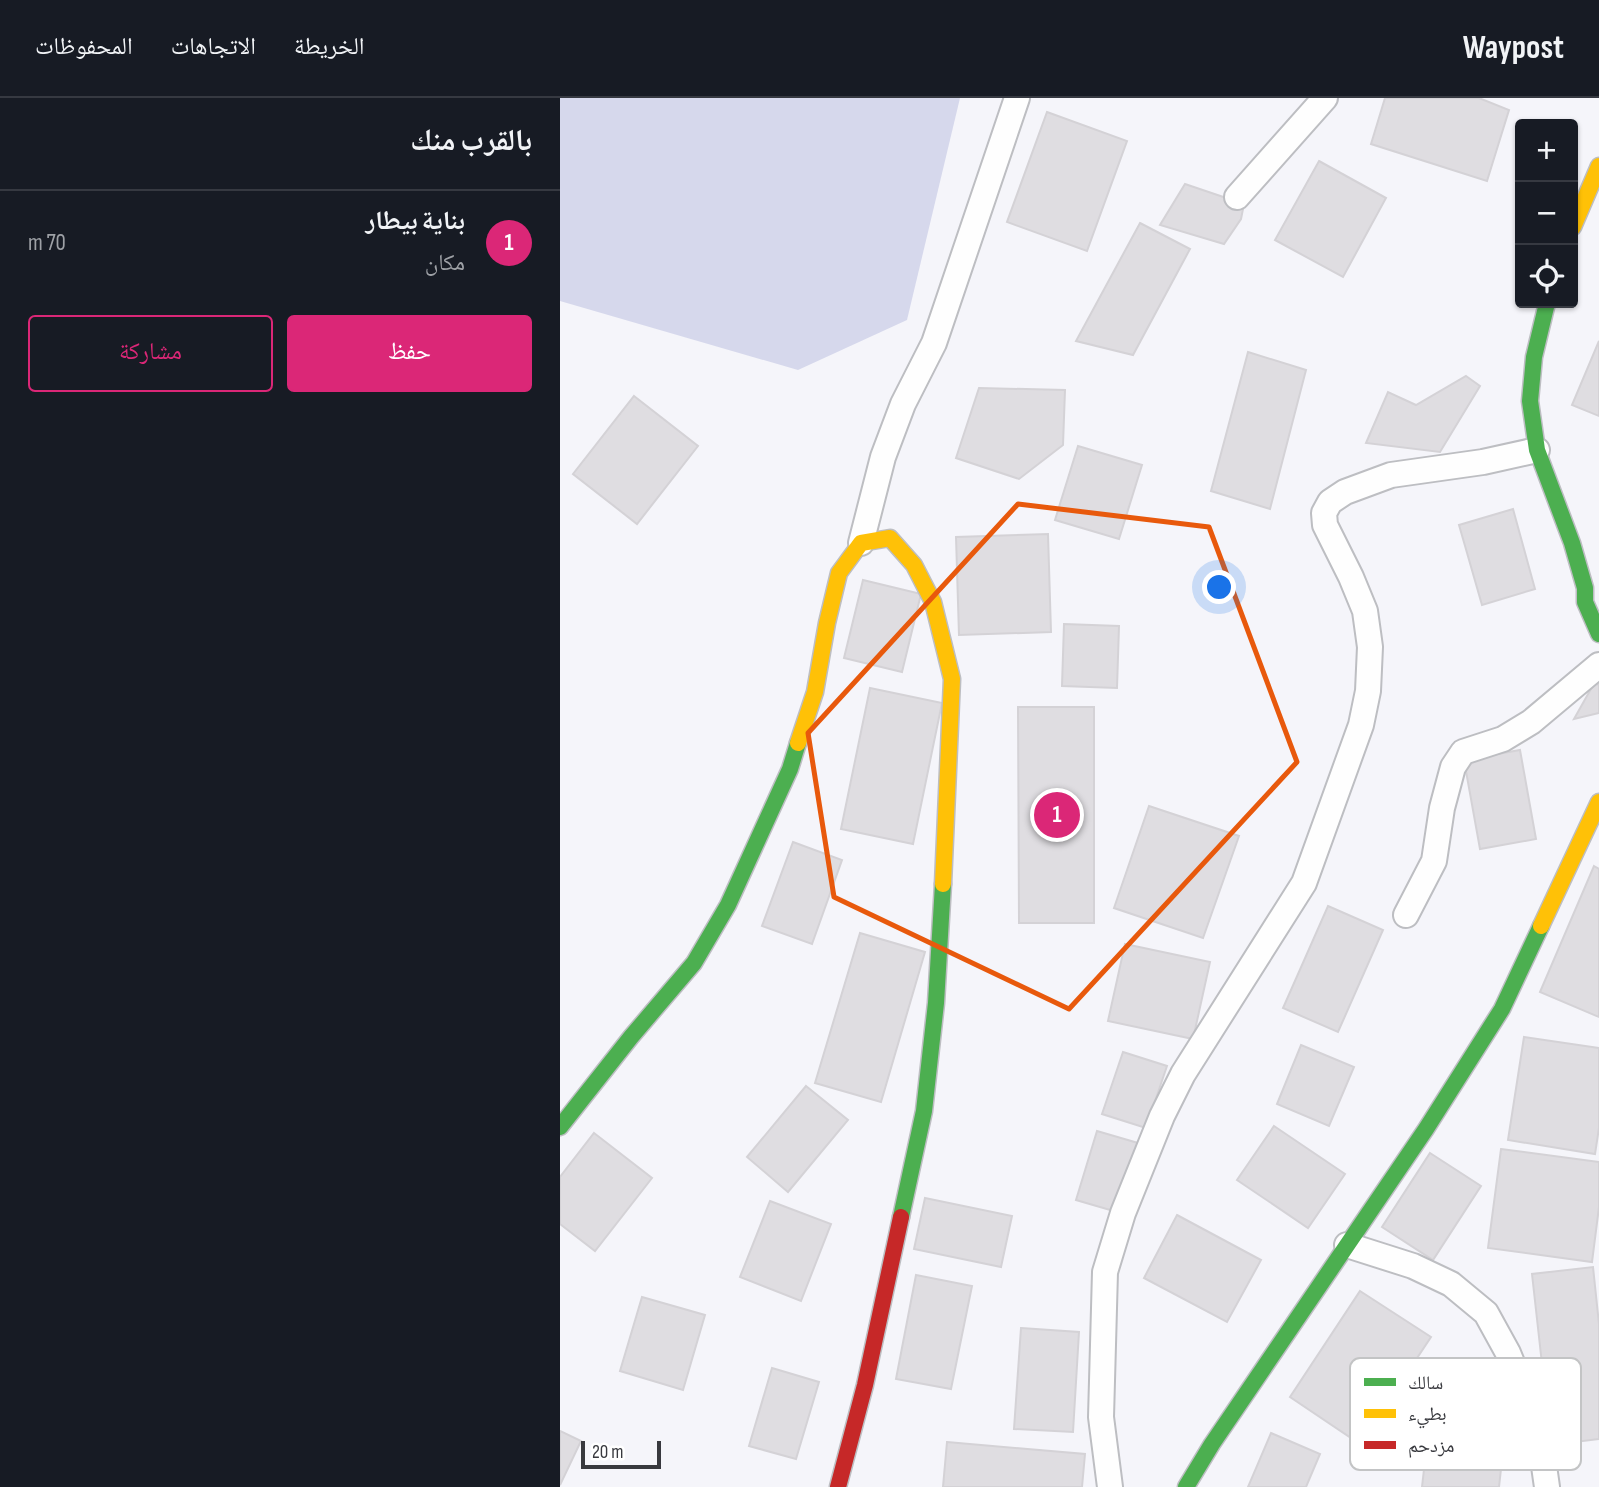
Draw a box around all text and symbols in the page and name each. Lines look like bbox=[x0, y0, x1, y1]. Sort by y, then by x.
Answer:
text: Waypost bbox=[1463, 28, 1564, 68]
text: المحفوظات bbox=[35, 32, 133, 61]
text: الاتجاهات bbox=[171, 32, 256, 61]
text: الخريطة bbox=[294, 32, 365, 61]
map controls bbox=[1515, 119, 1578, 308]
button: + bbox=[1515, 119, 1578, 182]
text: بالقرب منك bbox=[410, 123, 532, 159]
button: − bbox=[1515, 182, 1578, 245]
text: بناية بيطار bbox=[366, 206, 465, 237]
text: 70 m bbox=[28, 229, 66, 257]
text: 1 bbox=[504, 229, 514, 257]
button: locate bbox=[1515, 245, 1578, 308]
text: مكان bbox=[425, 249, 465, 277]
button: مشاركة bbox=[28, 315, 273, 392]
button: حفظ bbox=[287, 315, 532, 392]
your location bbox=[1202, 570, 1236, 604]
pin: 1 bbox=[1034, 789, 1080, 841]
legend bbox=[1350, 1358, 1581, 1470]
text: سالك bbox=[1408, 1372, 1443, 1395]
text: بطيء bbox=[1408, 1403, 1447, 1429]
text: مزدحم bbox=[1408, 1435, 1454, 1458]
scale bar bbox=[581, 1438, 662, 1470]
text: 20 m bbox=[592, 1441, 624, 1464]

